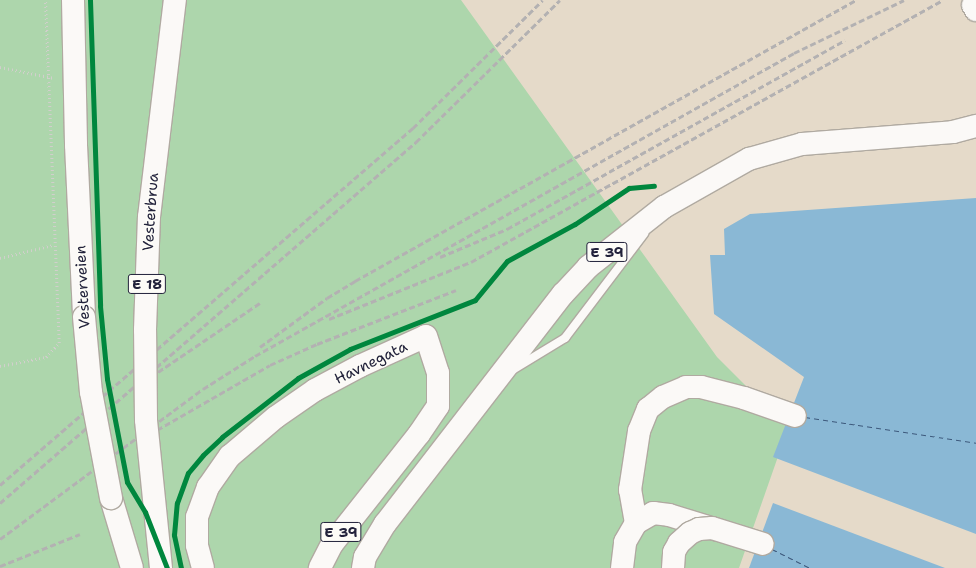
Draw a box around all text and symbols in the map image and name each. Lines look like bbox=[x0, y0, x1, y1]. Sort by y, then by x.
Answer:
street label: Vesterbrua bbox=[139, 172, 163, 252]
road number: E 39 bbox=[586, 240, 628, 264]
street label: Vesterveien bbox=[72, 245, 94, 329]
road number: E 18 bbox=[127, 272, 167, 296]
street label: Havnegata bbox=[332, 338, 410, 388]
road number: E 39 bbox=[320, 520, 362, 544]

